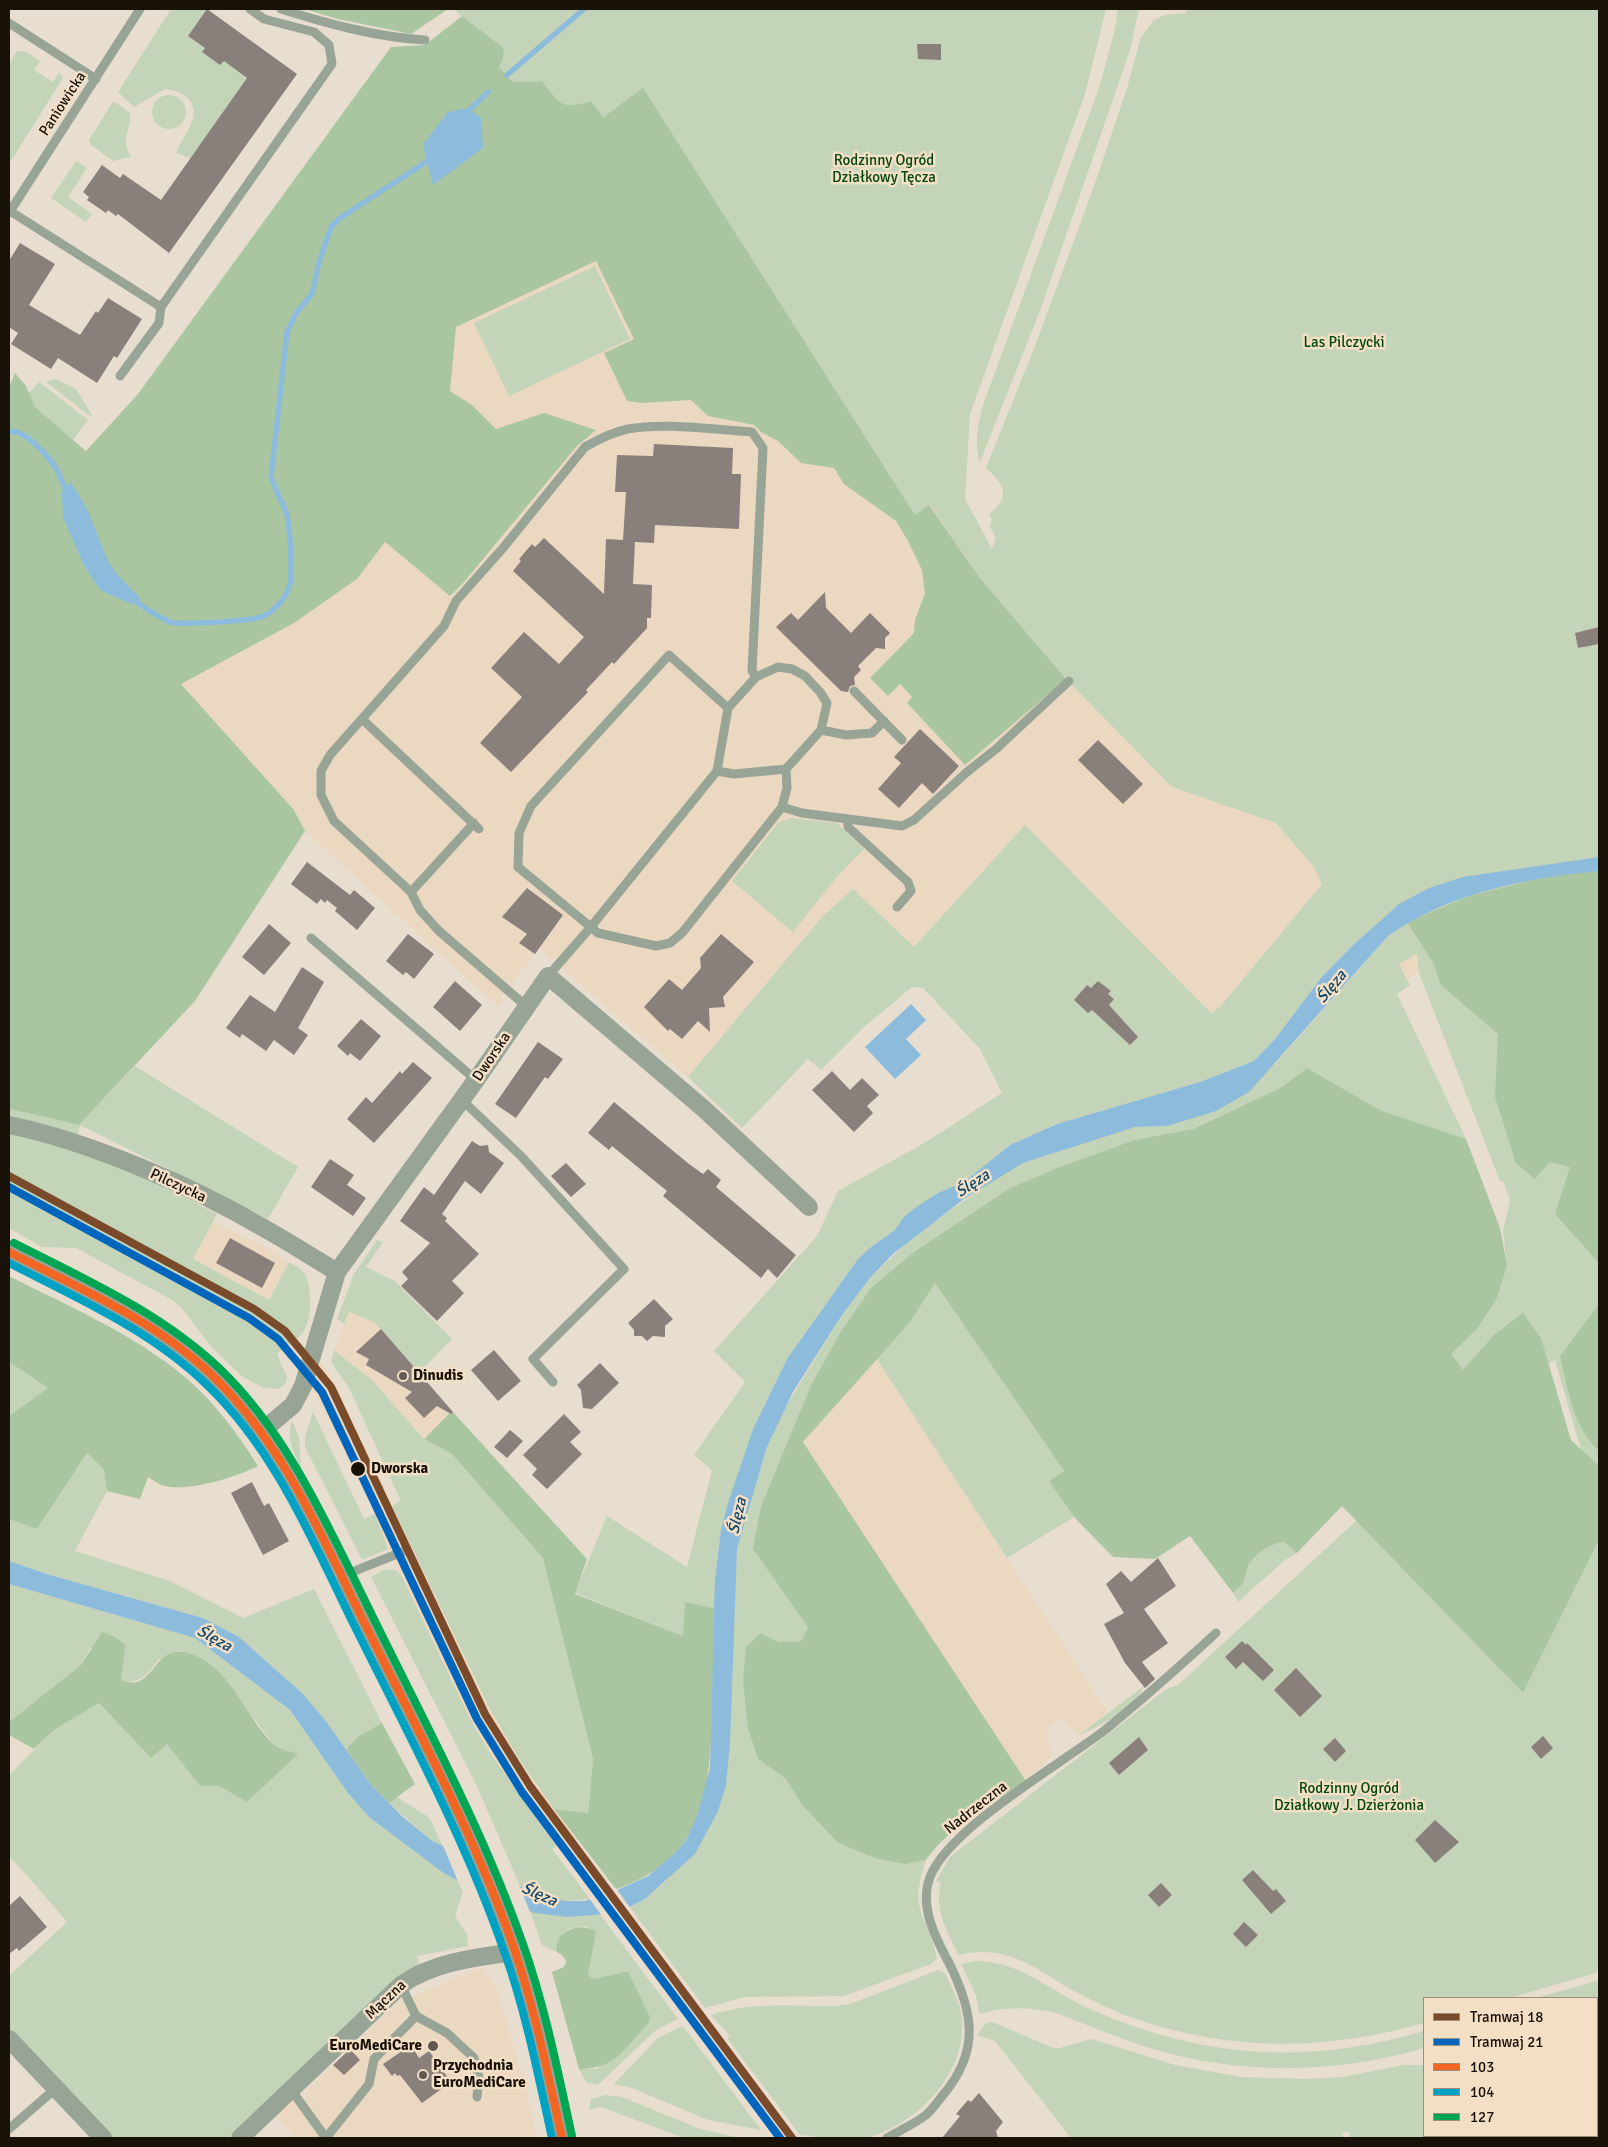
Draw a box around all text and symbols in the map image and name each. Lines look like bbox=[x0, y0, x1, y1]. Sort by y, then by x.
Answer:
street label: Paniowicka bbox=[36, 68, 90, 140]
park label: Rodzinny Ogród Działkowy Tęcza bbox=[832, 152, 936, 187]
park label: Las Pilczycki bbox=[1303, 334, 1385, 352]
water label: Ślęza bbox=[1313, 967, 1351, 1007]
street label: Dworska bbox=[469, 1029, 515, 1085]
street label: Pilczycka bbox=[147, 1165, 209, 1207]
water label: Ślęza bbox=[952, 1166, 994, 1202]
place label: Dinudis bbox=[413, 1367, 463, 1385]
marker: Dinudis bbox=[397, 1370, 409, 1382]
marker: Dworska bbox=[349, 1460, 367, 1478]
place label: Dworska bbox=[371, 1460, 428, 1478]
water label: Ślęza bbox=[725, 1496, 751, 1536]
water label: Ślęza bbox=[193, 1622, 235, 1656]
street label: Nadrzeczna bbox=[941, 1778, 1011, 1838]
park label: Rodzinny Ogród Działkowy J. Dzierżonia bbox=[1274, 1780, 1424, 1815]
water label: Ślęza bbox=[518, 1879, 560, 1911]
street label: Mączna bbox=[362, 1977, 410, 2023]
legend bbox=[1423, 1997, 1598, 2137]
text: Tramwaj 18 bbox=[1470, 2008, 1543, 2026]
text: Tramwaj 21 bbox=[1470, 2033, 1543, 2051]
place label: EuroMediCare bbox=[329, 2037, 422, 2055]
marker: EuroMediCare bbox=[426, 2039, 440, 2053]
place label: Przychodnia EuroMediCare bbox=[433, 2057, 526, 2092]
text: 103 bbox=[1470, 2058, 1494, 2076]
marker: Przychodnia EuroMediCare bbox=[417, 2069, 429, 2081]
text: 104 bbox=[1470, 2083, 1494, 2101]
text: 127 bbox=[1470, 2108, 1494, 2126]

